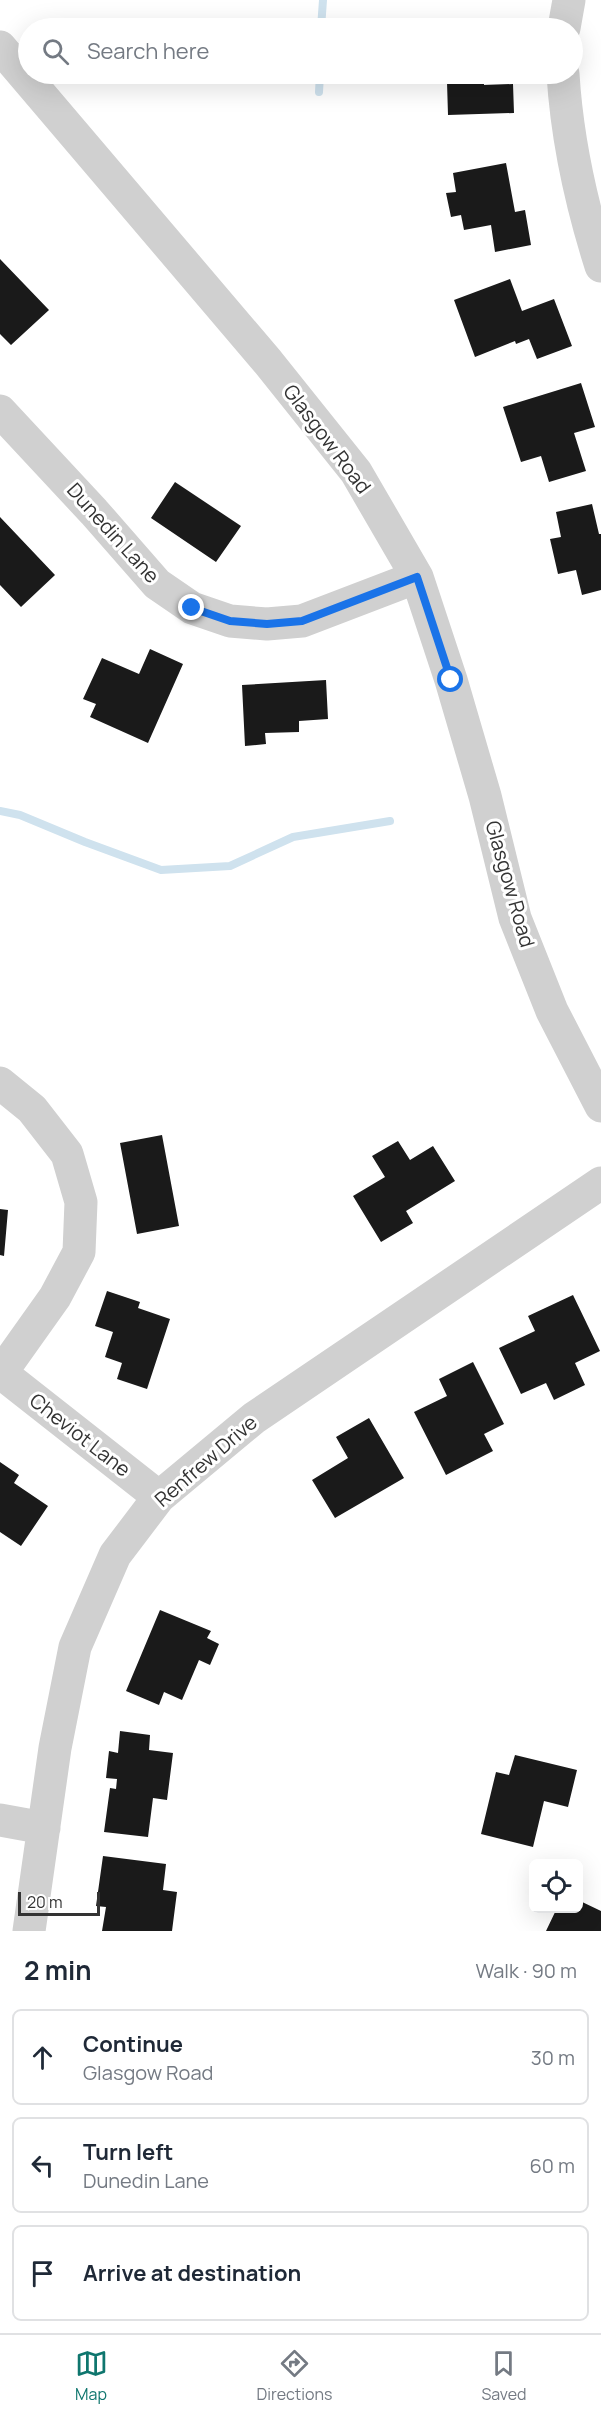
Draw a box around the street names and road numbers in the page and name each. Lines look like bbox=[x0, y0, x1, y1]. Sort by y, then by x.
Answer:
street label: Glasgow Road bbox=[277, 379, 377, 499]
street label: Dunedin Lane bbox=[61, 477, 166, 589]
street label: Glasgow Road bbox=[480, 817, 541, 950]
street label: Cheviot Lane bbox=[24, 1387, 136, 1482]
street label: Renfrew Drive bbox=[149, 1409, 263, 1513]

